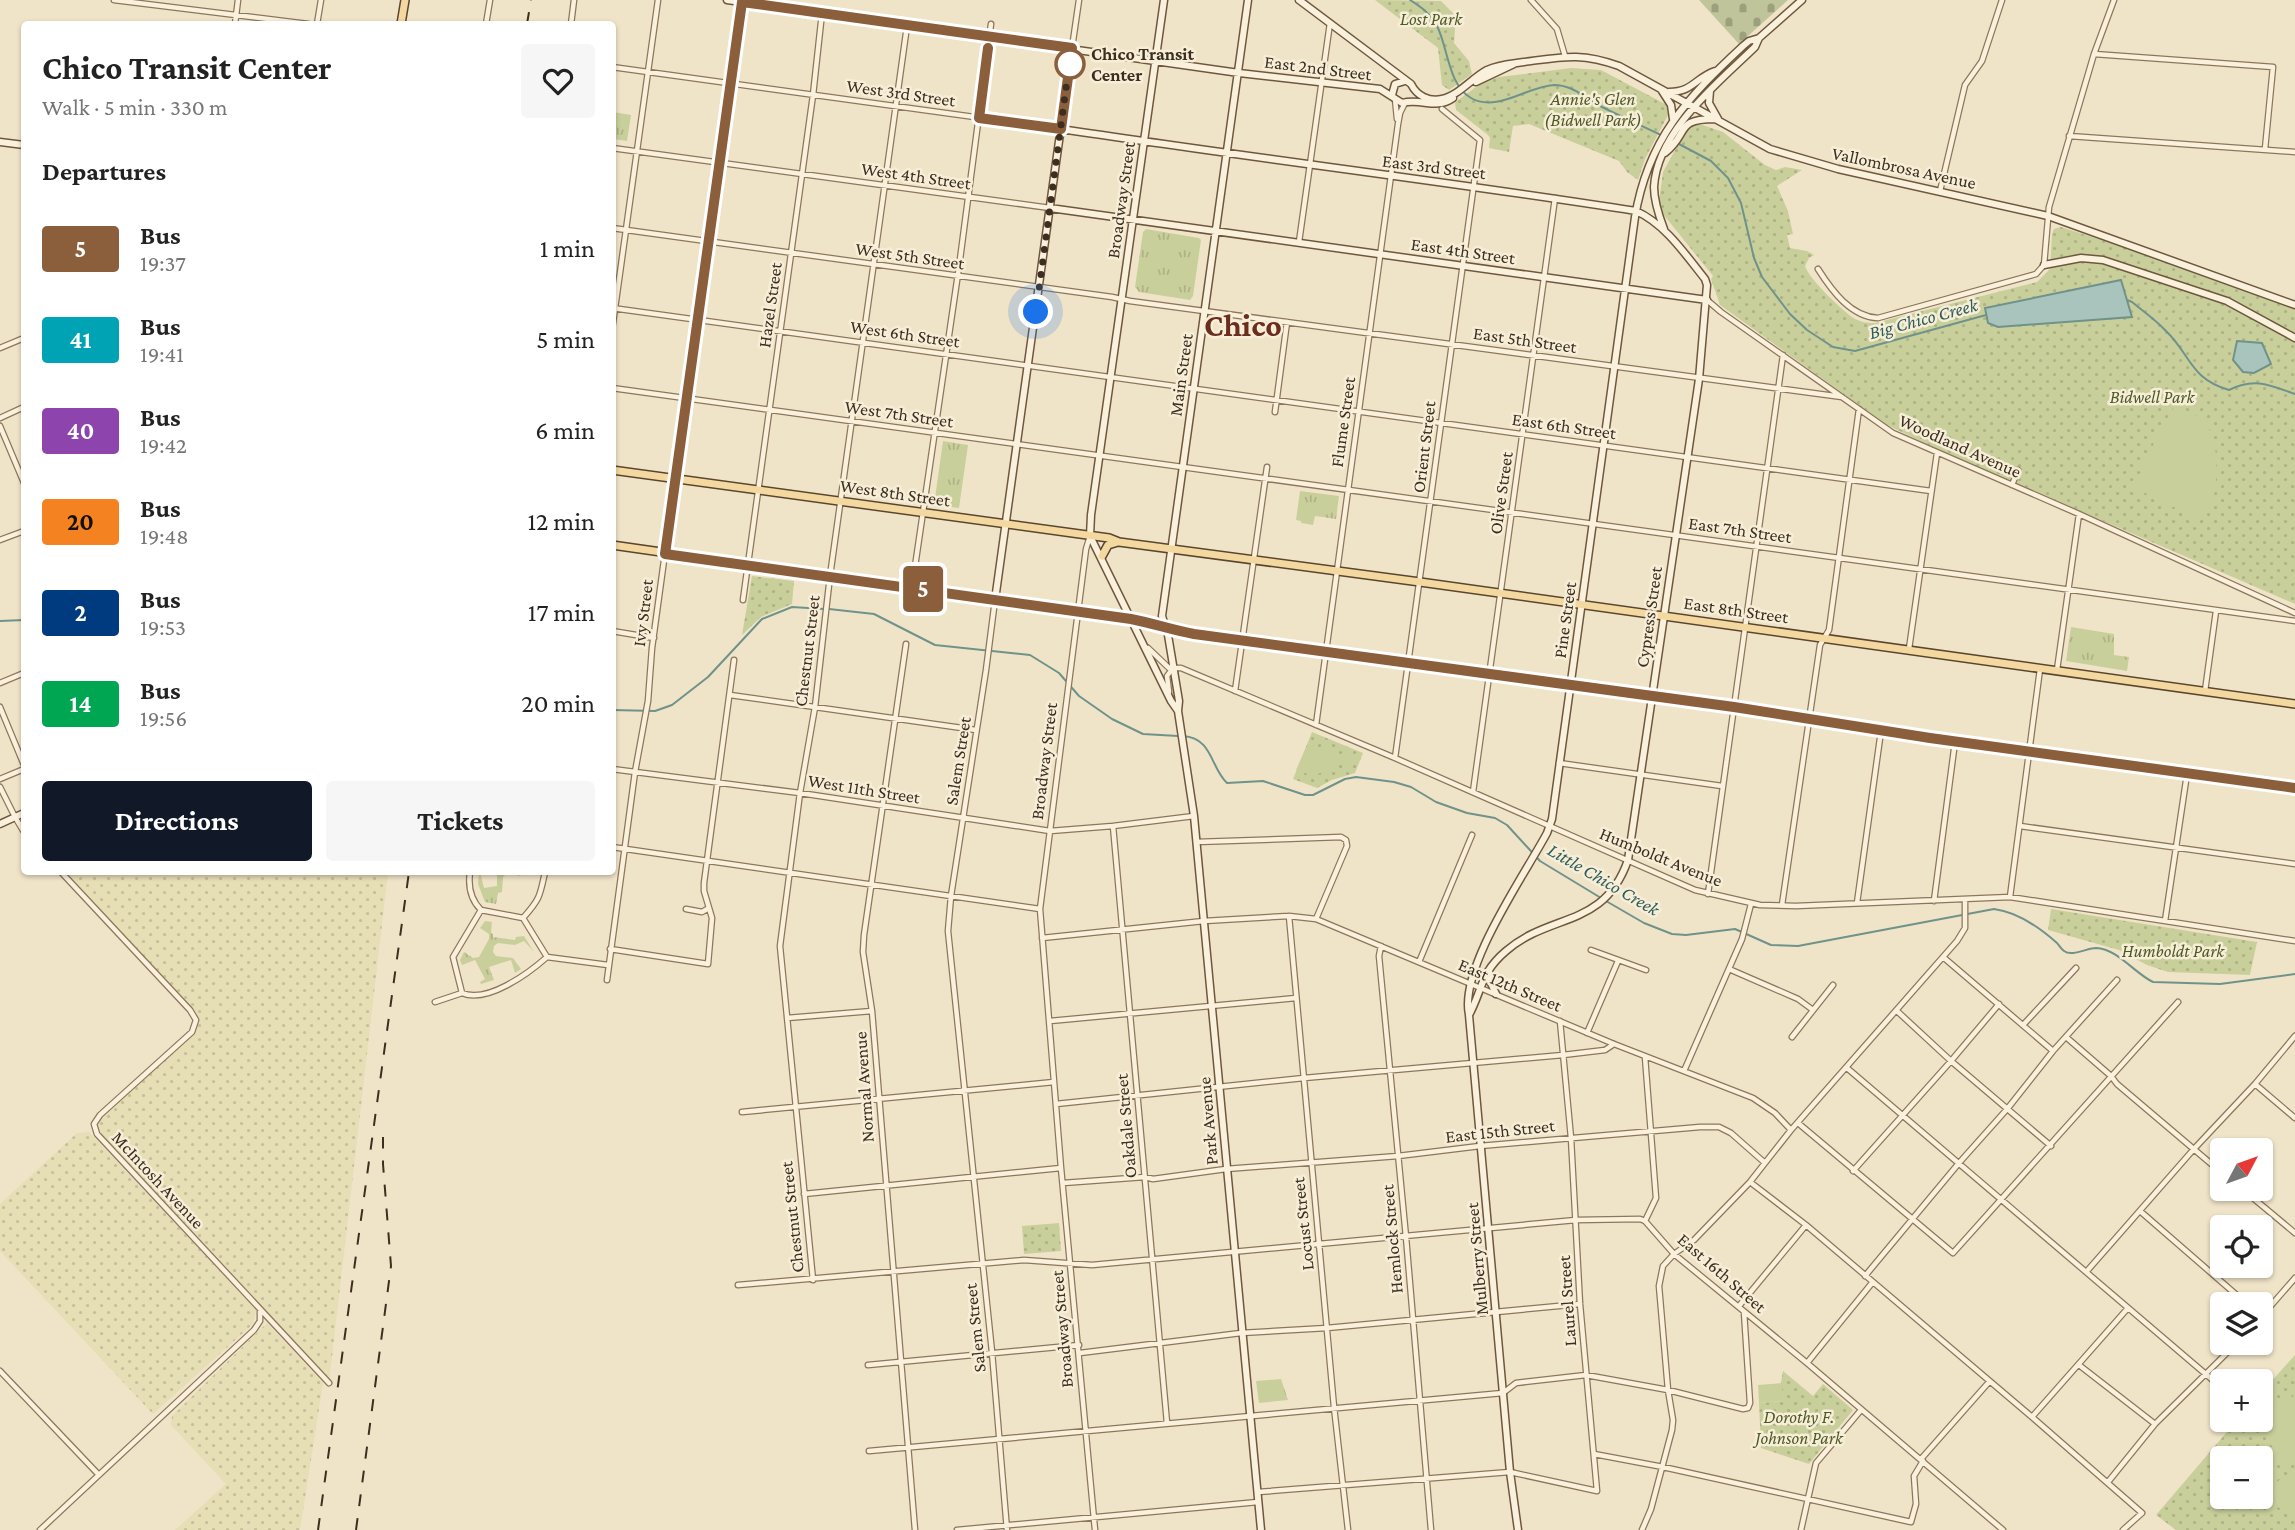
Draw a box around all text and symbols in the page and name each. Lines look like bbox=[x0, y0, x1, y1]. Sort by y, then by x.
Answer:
park label: Lost Park bbox=[1400, 9, 1463, 29]
button: heart bbox=[521, 44, 595, 118]
place label: Chico Transit Center bbox=[1091, 44, 1195, 85]
text: Chico Transit Center bbox=[42, 49, 332, 86]
marker: Chico Transit Center bbox=[1055, 49, 1085, 79]
street label: East 2nd Street bbox=[1263, 52, 1374, 85]
street label: West 3rd Street bbox=[845, 75, 958, 111]
park label: Annie's Glen (Bidwell Park) bbox=[1544, 89, 1642, 131]
text: Walk · 5 min · 330 m bbox=[42, 94, 228, 120]
street label: Broadway Street bbox=[1103, 139, 1139, 260]
street label: Vallombrosa Avenue bbox=[1830, 143, 1978, 193]
street label: East 3rd Street bbox=[1381, 151, 1488, 183]
text: Departures bbox=[42, 157, 166, 186]
street label: West 4th Street bbox=[860, 158, 973, 194]
text: Bus bbox=[140, 221, 181, 250]
text: 1 min bbox=[540, 234, 595, 263]
street label: East 4th Street bbox=[1410, 234, 1517, 268]
text: 5 bbox=[75, 235, 86, 262]
street label: West 5th Street bbox=[854, 238, 967, 274]
text: 19:37 bbox=[140, 250, 186, 276]
street label: Hazel Street bbox=[754, 260, 786, 349]
your location bbox=[1018, 294, 1053, 329]
water label: Big Chico Creek bbox=[1867, 294, 1980, 343]
district label: Chico bbox=[1204, 307, 1282, 343]
text: Bus bbox=[140, 312, 181, 341]
street label: West 6th Street bbox=[849, 316, 962, 352]
street label: East 5th Street bbox=[1472, 323, 1579, 357]
text: 5 min bbox=[536, 325, 595, 354]
text: 41 bbox=[70, 326, 91, 353]
street label: Main Street bbox=[1165, 331, 1197, 418]
text: 19:41 bbox=[140, 341, 184, 367]
street label: Flume Street bbox=[1327, 374, 1359, 468]
park label: Bidwell Park bbox=[2110, 387, 2196, 407]
street label: West 7th Street bbox=[843, 396, 956, 432]
street label: Orient Street bbox=[1408, 399, 1440, 494]
text: Bus bbox=[140, 403, 181, 432]
street label: East 6th Street bbox=[1511, 409, 1618, 443]
street label: Woodland Avenue bbox=[1896, 410, 2024, 482]
text: 6 min bbox=[535, 416, 595, 445]
text: 40 bbox=[67, 417, 94, 444]
text: 19:42 bbox=[140, 432, 187, 458]
street label: Olive Street bbox=[1485, 449, 1517, 536]
street label: West 8th Street bbox=[839, 475, 952, 511]
text: Bus bbox=[140, 494, 181, 523]
text: 12 min bbox=[527, 507, 595, 536]
text: 20 bbox=[67, 508, 94, 535]
street label: East 7th Street bbox=[1687, 513, 1794, 547]
text: 19:48 bbox=[140, 523, 189, 549]
street label: Cypress Street bbox=[1632, 564, 1666, 669]
line badge: 5 bbox=[900, 566, 946, 612]
text: 5 bbox=[917, 575, 929, 602]
street label: Ivy Street bbox=[629, 577, 657, 648]
street label: Pine Street bbox=[1550, 580, 1580, 659]
text: Bus bbox=[140, 585, 181, 614]
street label: Chestnut Street bbox=[790, 593, 824, 708]
street label: East 8th Street bbox=[1682, 593, 1791, 627]
text: 17 min bbox=[528, 598, 595, 627]
text: 2 bbox=[74, 599, 87, 626]
text: 19:53 bbox=[140, 614, 186, 640]
text: Bus bbox=[140, 676, 181, 705]
text: 20 min bbox=[521, 689, 595, 718]
text: 14 bbox=[70, 690, 91, 717]
street label: Broadway Street bbox=[1027, 700, 1061, 821]
text: 19:56 bbox=[140, 705, 187, 731]
street label: Salem Street bbox=[941, 714, 975, 807]
street label: West 11th Street bbox=[807, 770, 922, 808]
button: Directions bbox=[42, 781, 312, 861]
button: Tickets bbox=[326, 781, 595, 861]
street label: Humboldt Avenue bbox=[1597, 823, 1725, 891]
water label: Little Chico Creek bbox=[1544, 839, 1664, 920]
park label: Humboldt Park bbox=[2122, 941, 2225, 961]
street label: East 12th Street bbox=[1455, 954, 1566, 1016]
street label: Normal Avenue bbox=[850, 1031, 878, 1143]
street label: Oakdale Street bbox=[1111, 1072, 1141, 1179]
street label: Park Avenue bbox=[1194, 1076, 1222, 1166]
street label: East 15th Street bbox=[1444, 1115, 1557, 1147]
street label: McIntosh Avenue bbox=[108, 1127, 208, 1233]
north arrow bbox=[2210, 1138, 2273, 1200]
map controls bbox=[2210, 1138, 2273, 1509]
street label: Chestnut Street bbox=[776, 1159, 808, 1274]
street label: Locust Street bbox=[1288, 1175, 1318, 1272]
street label: Hemlock Street bbox=[1377, 1183, 1407, 1294]
street label: Mulberry Street bbox=[1462, 1201, 1492, 1316]
button: locate bbox=[2210, 1215, 2273, 1278]
street label: East 16th Street bbox=[1674, 1229, 1771, 1318]
street label: Laurel Street bbox=[1554, 1254, 1580, 1347]
street label: Broadway Street bbox=[1047, 1268, 1077, 1389]
street label: Salem Street bbox=[960, 1281, 990, 1374]
button: layers bbox=[2210, 1292, 2273, 1355]
button: + bbox=[2210, 1369, 2273, 1432]
park label: Dorothy F. Johnson Park bbox=[1752, 1407, 1844, 1448]
button: − bbox=[2210, 1446, 2273, 1509]

